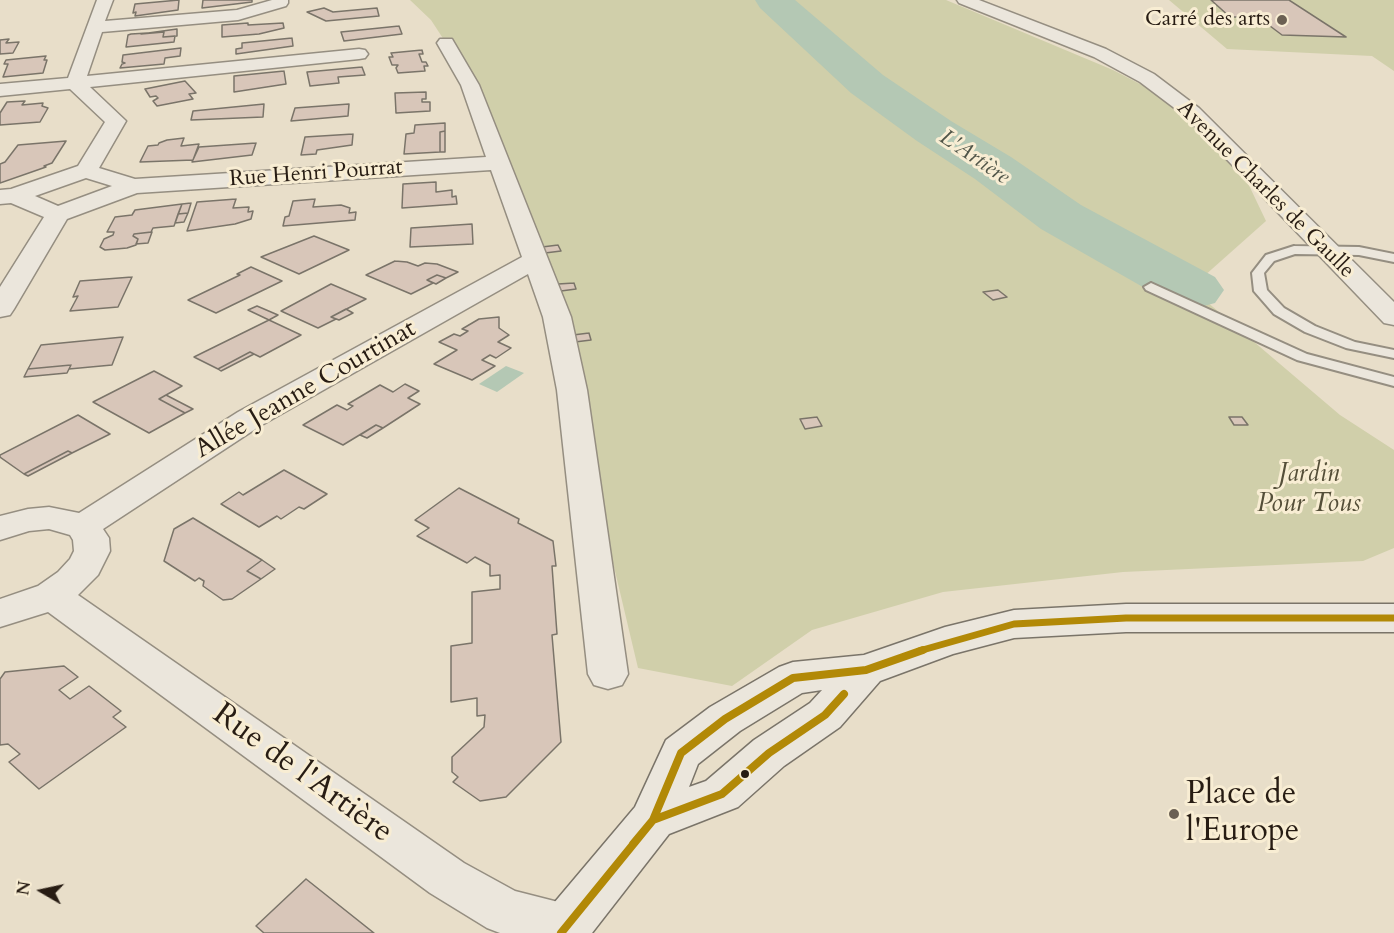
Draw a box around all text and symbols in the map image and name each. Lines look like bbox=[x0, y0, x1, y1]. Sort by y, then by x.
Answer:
place label: Carré des arts bbox=[1145, 7, 1270, 33]
marker: Carré des arts bbox=[1275, 13, 1289, 27]
street label: Avenue Charles de Gaulle bbox=[1171, 96, 1359, 284]
water label: L'Artière bbox=[934, 125, 1014, 191]
street label: Rue Henri Pourrat bbox=[228, 155, 404, 193]
street label: Allée Jeanne Courtinat bbox=[190, 314, 422, 466]
park label: Jardin Pour Tous bbox=[1257, 459, 1361, 520]
street label: Rue de l'Artière bbox=[205, 696, 399, 852]
unlabelled marker bbox=[739, 768, 751, 780]
place label: Place de l'Europe bbox=[1186, 777, 1299, 852]
marker: Place de l'Europe bbox=[1167, 807, 1181, 821]
north arrow bbox=[12, 861, 72, 921]
text: N bbox=[12, 880, 36, 897]

